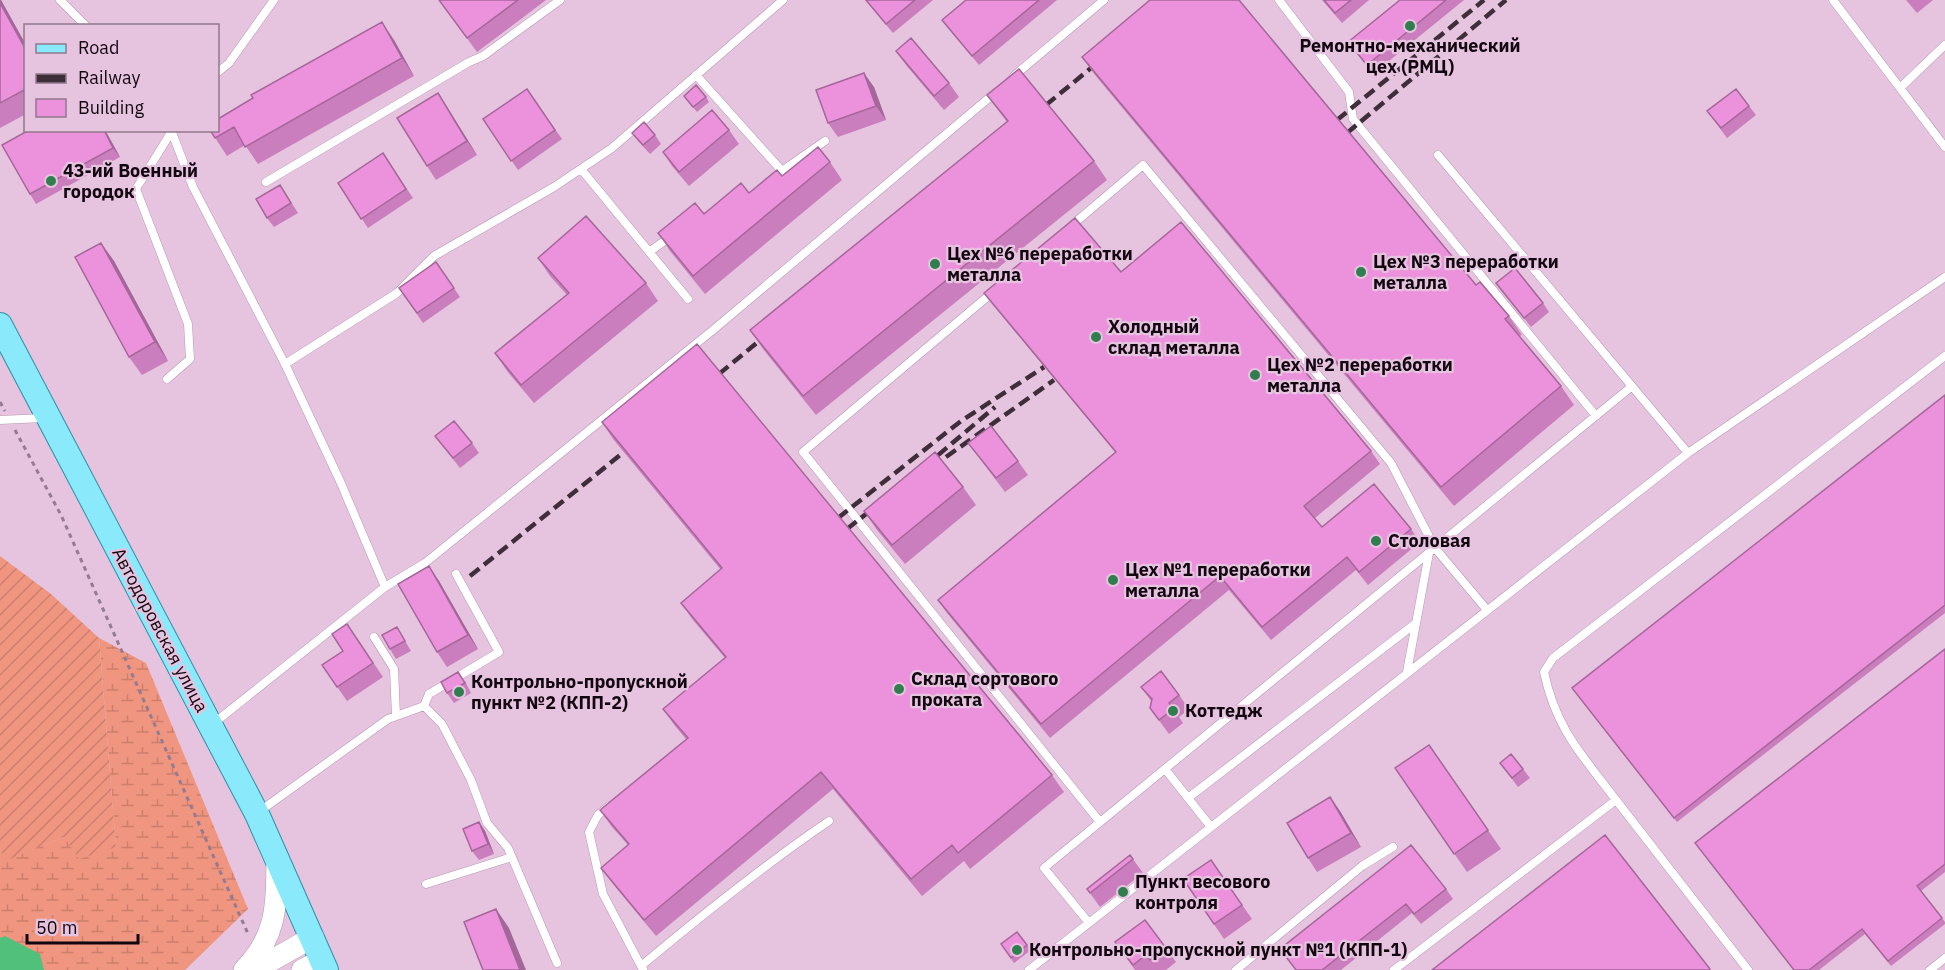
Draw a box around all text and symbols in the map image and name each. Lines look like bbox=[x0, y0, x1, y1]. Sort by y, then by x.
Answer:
marker: Ремонтно-механический цех (РМЦ) bbox=[1403, 19, 1417, 33]
legend bbox=[24, 24, 219, 132]
place label: Ремонтно-механический цех (РМЦ) bbox=[1300, 34, 1520, 78]
text: Road bbox=[78, 36, 119, 59]
text: Railway bbox=[78, 66, 140, 89]
text: Building bbox=[78, 96, 145, 119]
place label: 43-ий Военный городок bbox=[63, 159, 198, 203]
marker: 43-ий Военный городок bbox=[44, 174, 58, 188]
place label: Цех №6 переработки металла bbox=[947, 242, 1133, 286]
place label: Цех №3 переработки металла bbox=[1373, 250, 1559, 294]
marker: Цех №6 переработки металла bbox=[928, 257, 942, 271]
marker: Цех №3 переработки металла bbox=[1354, 265, 1368, 279]
place label: Холодный склад металла bbox=[1108, 315, 1240, 359]
marker: Холодный склад металла bbox=[1089, 330, 1103, 344]
place label: Цех №2 переработки металла bbox=[1267, 353, 1453, 397]
marker: Цех №2 переработки металла bbox=[1248, 368, 1262, 382]
place label: Столовая bbox=[1388, 529, 1471, 552]
marker: Столовая bbox=[1369, 534, 1383, 548]
street label: Автодоровская улица bbox=[107, 543, 214, 716]
place label: Цех №1 переработки металла bbox=[1125, 558, 1311, 602]
marker: Цех №1 переработки металла bbox=[1106, 573, 1120, 587]
place label: Склад сортового проката bbox=[911, 667, 1058, 711]
place label: Контрольно-пропускной пункт №2 (КПП-2) bbox=[471, 670, 688, 714]
marker: Склад сортового проката bbox=[892, 682, 906, 696]
marker: Контрольно-пропускной пункт №2 (КПП-2) bbox=[452, 685, 466, 699]
place label: Коттедж bbox=[1185, 699, 1263, 722]
marker: Коттедж bbox=[1166, 704, 1180, 718]
place label: Пункт весового контроля bbox=[1135, 870, 1271, 914]
marker: Пункт весового контроля bbox=[1116, 885, 1130, 899]
scale bar bbox=[27, 907, 138, 945]
text: 50 m bbox=[36, 916, 78, 939]
place label: Контрольно-пропускной пункт №1 (КПП-1) bbox=[1029, 938, 1407, 961]
marker: Контрольно-пропускной пункт №1 (КПП-1) bbox=[1010, 943, 1024, 957]

